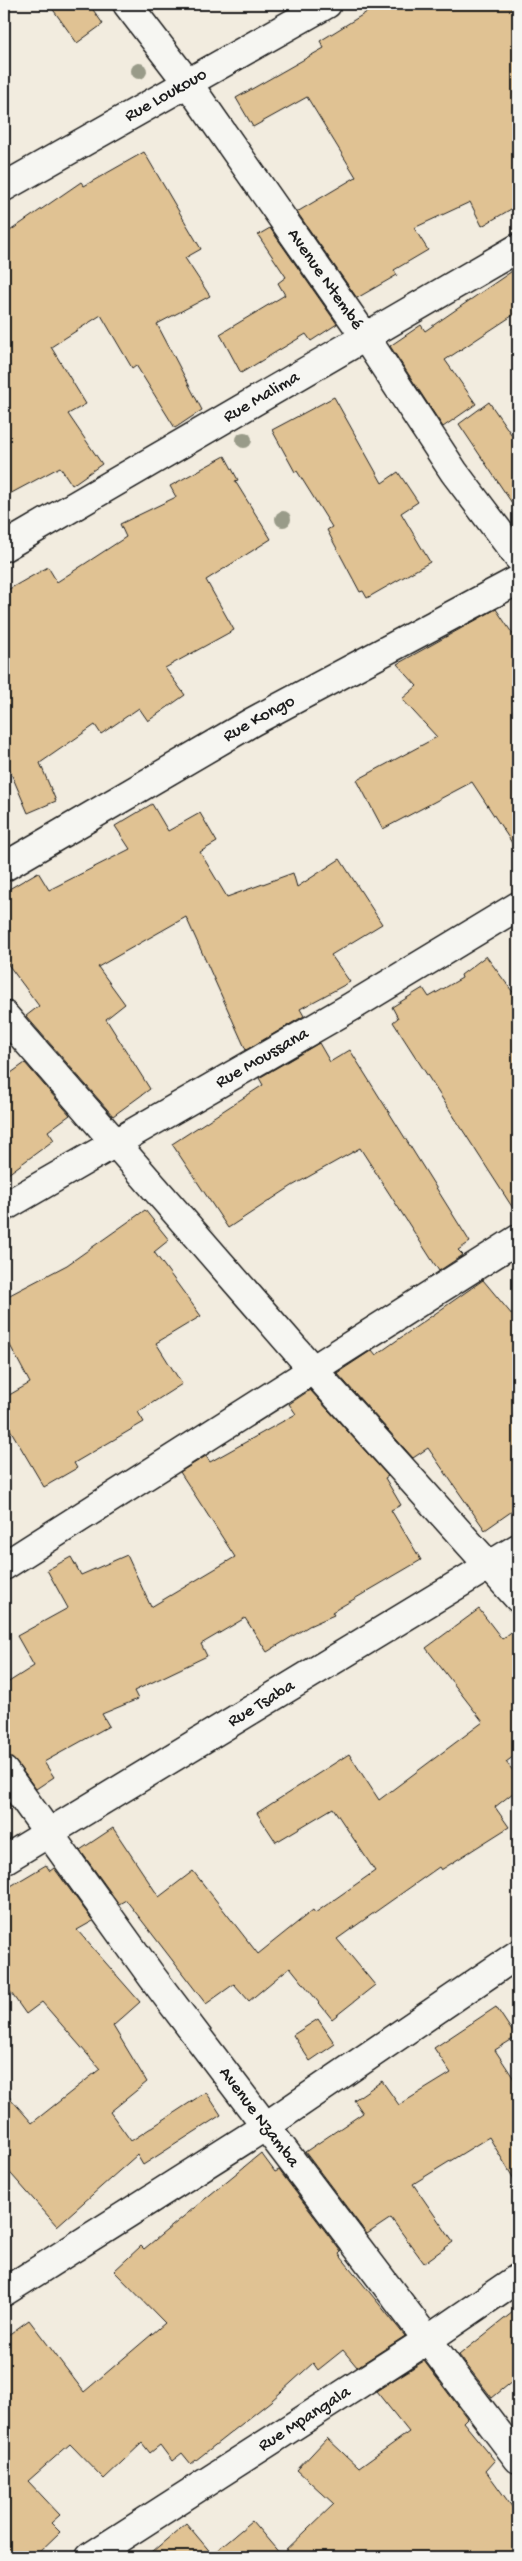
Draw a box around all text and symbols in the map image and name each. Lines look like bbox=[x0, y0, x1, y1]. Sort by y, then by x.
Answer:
street label: Rue Loukouo bbox=[121, 64, 211, 127]
street label: Avenue Ntembé bbox=[282, 225, 368, 334]
street label: Rue Malima bbox=[220, 366, 304, 428]
street label: Rue Kongo bbox=[219, 691, 299, 747]
street label: Rue Moussana bbox=[212, 1023, 313, 1093]
street label: Rue Tsaba bbox=[224, 1675, 299, 1732]
street label: Avenue Nzamba bbox=[214, 2063, 304, 2172]
street label: Rue Mpangala bbox=[254, 2381, 355, 2456]

